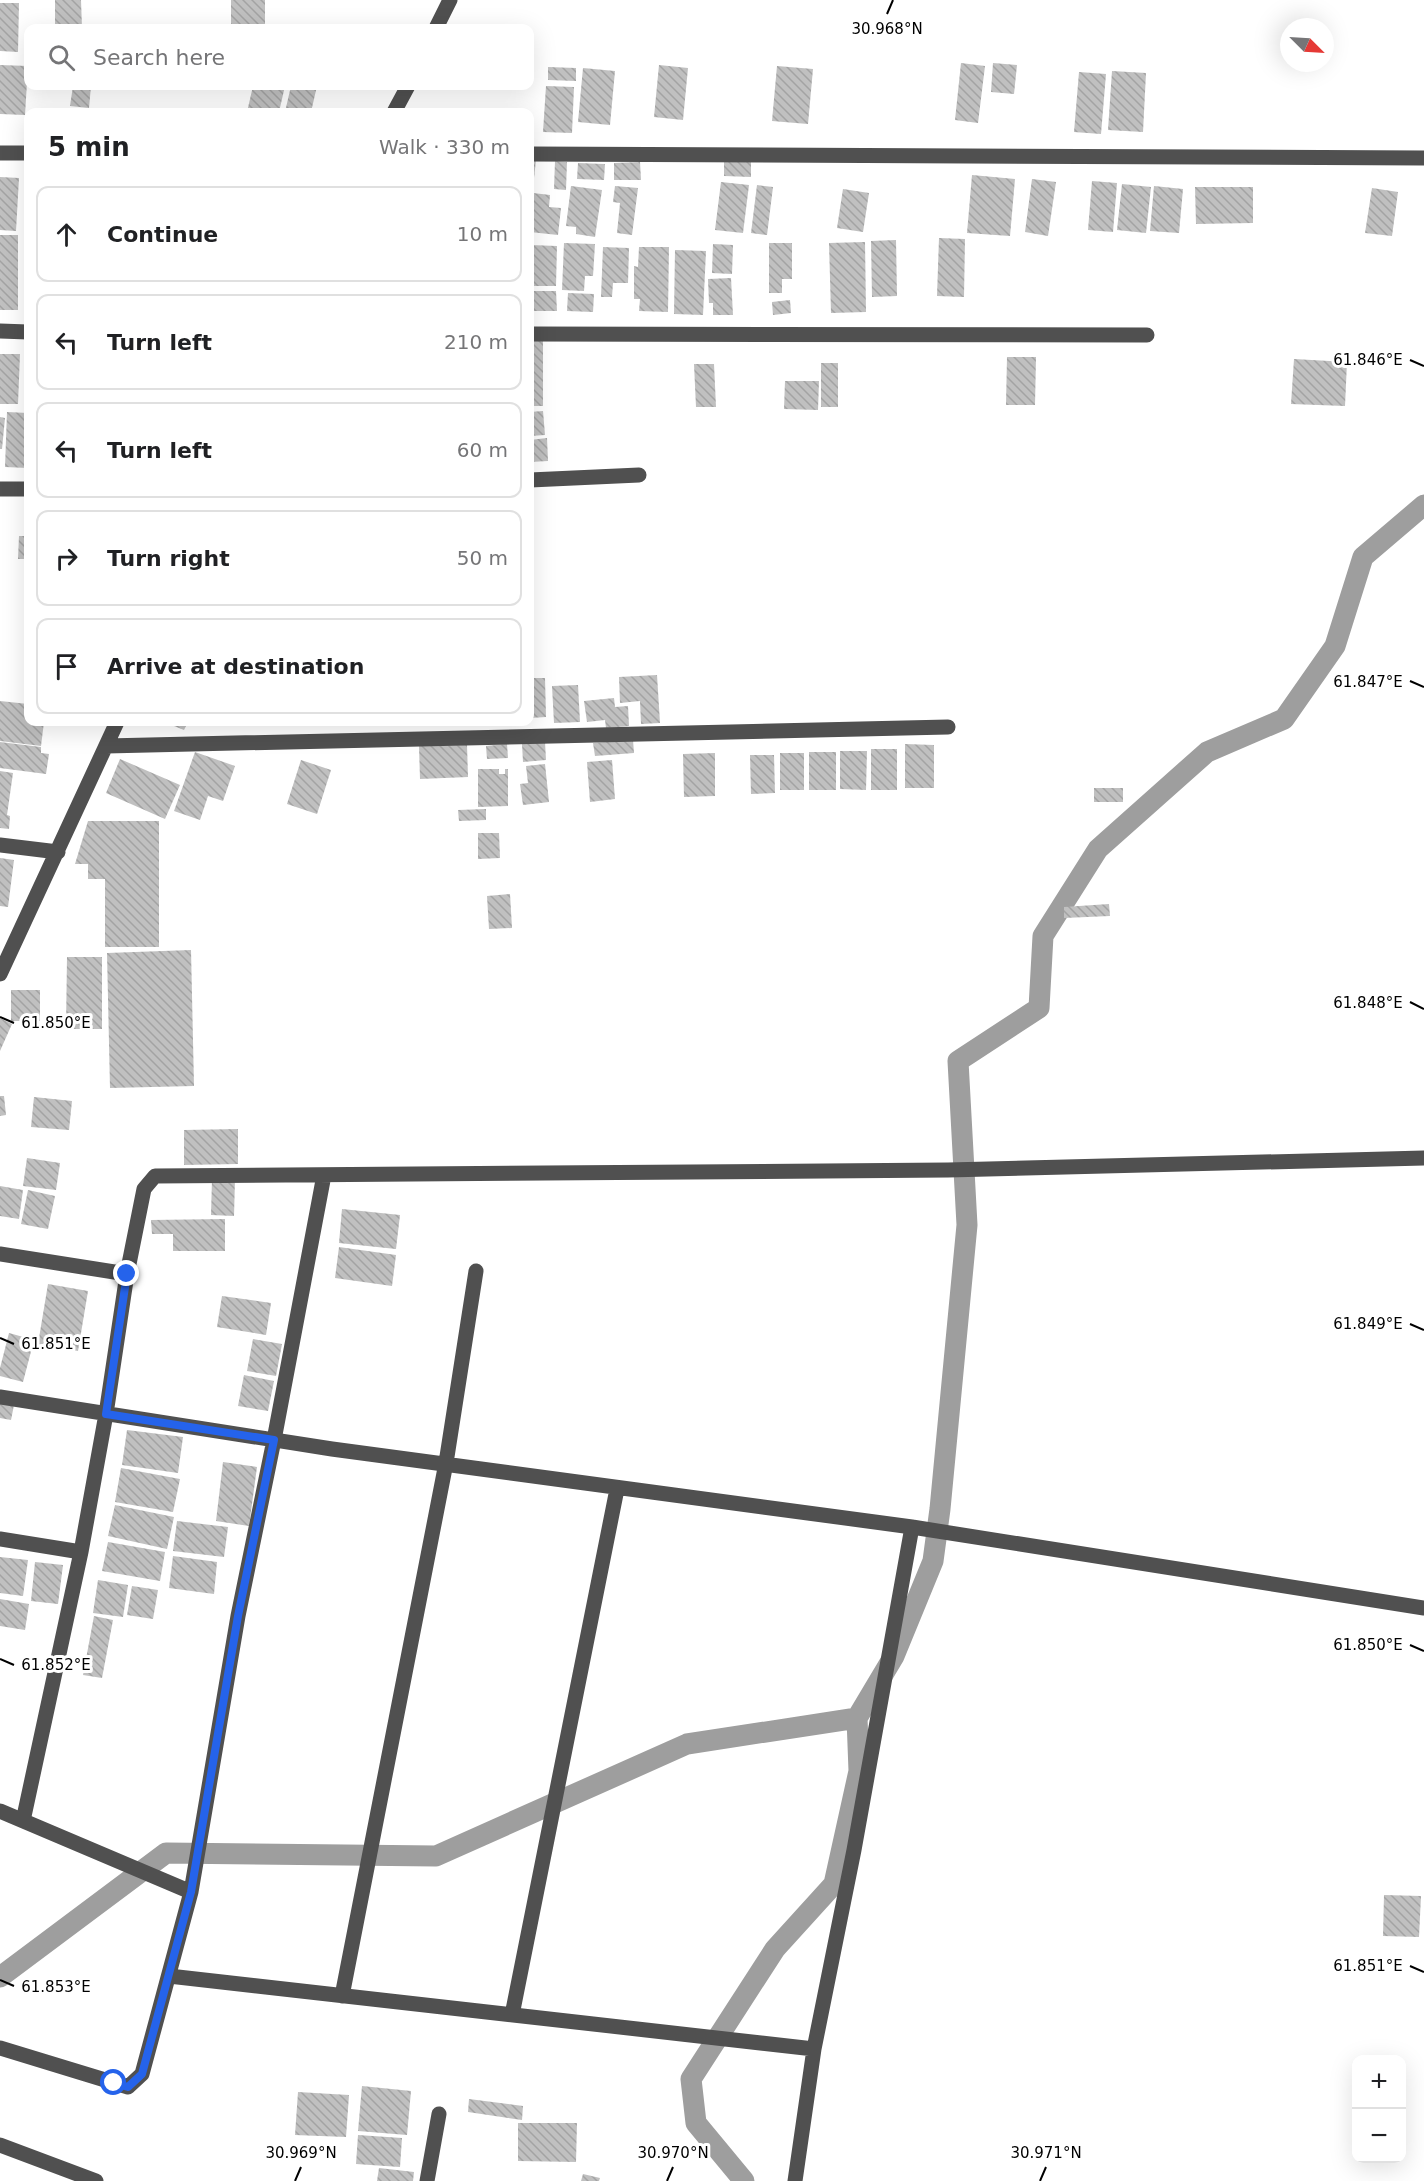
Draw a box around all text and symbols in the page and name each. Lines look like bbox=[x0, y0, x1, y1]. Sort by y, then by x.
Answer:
north arrow bbox=[1280, 18, 1334, 72]
text: 30.968°N bbox=[851, 20, 923, 38]
search box bbox=[24, 24, 534, 90]
icon: search bbox=[45, 41, 78, 74]
text: Search here bbox=[93, 45, 225, 70]
text: 5 min bbox=[48, 132, 130, 162]
text: Walk · 330 m bbox=[379, 135, 510, 159]
icon: ahead bbox=[50, 218, 83, 251]
text: Continue bbox=[107, 222, 218, 247]
text: 10 m bbox=[457, 222, 508, 246]
icon: left bbox=[50, 326, 83, 359]
text: Turn left bbox=[107, 330, 212, 355]
text: 210 m bbox=[444, 330, 508, 354]
text: 61.846°E bbox=[1333, 351, 1403, 369]
icon: left bbox=[50, 434, 83, 467]
text: Turn left bbox=[107, 438, 212, 463]
text: 60 m bbox=[457, 438, 508, 462]
icon: right bbox=[50, 542, 83, 575]
text: Turn right bbox=[107, 546, 230, 571]
text: 50 m bbox=[457, 546, 508, 570]
icon: arrive bbox=[50, 650, 83, 683]
text: Arrive at destination bbox=[107, 654, 364, 679]
text: 61.847°E bbox=[1333, 673, 1403, 691]
text: 61.848°E bbox=[1333, 994, 1403, 1012]
text: 61.850°E bbox=[21, 1014, 91, 1032]
route end bbox=[113, 1260, 139, 1286]
text: 61.849°E bbox=[1333, 1315, 1403, 1333]
text: 61.851°E bbox=[21, 1335, 91, 1353]
text: 61.850°E bbox=[1333, 1636, 1403, 1654]
text: 61.852°E bbox=[21, 1656, 91, 1674]
text: 61.851°E bbox=[1333, 1957, 1403, 1975]
text: 61.853°E bbox=[21, 1978, 91, 1996]
map controls bbox=[1352, 2055, 1406, 2163]
button: + bbox=[1352, 2055, 1406, 2109]
route start bbox=[100, 2069, 126, 2095]
button: − bbox=[1352, 2109, 1406, 2163]
text: 30.969°N bbox=[265, 2144, 337, 2162]
text: 30.970°N bbox=[637, 2144, 709, 2162]
text: 30.971°N bbox=[1010, 2144, 1082, 2162]

